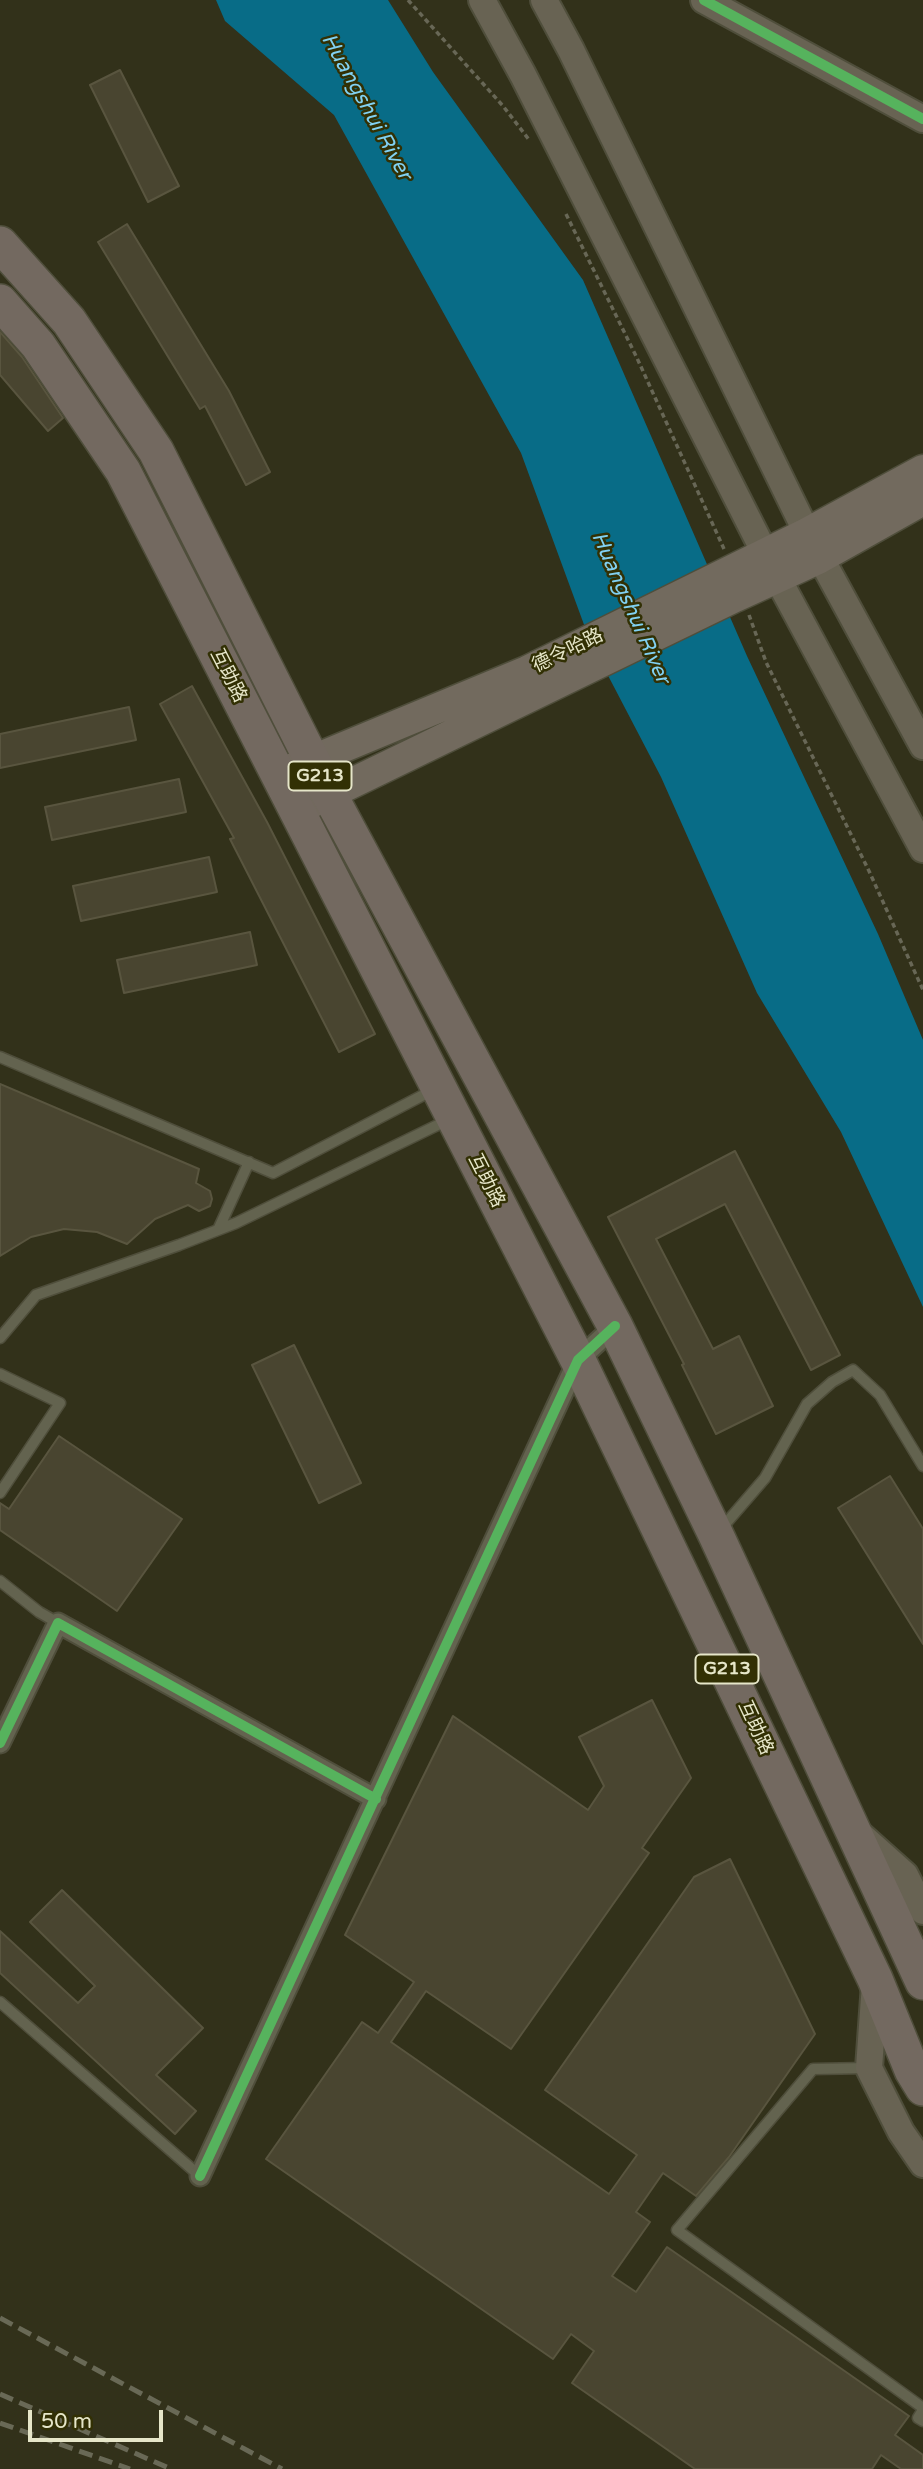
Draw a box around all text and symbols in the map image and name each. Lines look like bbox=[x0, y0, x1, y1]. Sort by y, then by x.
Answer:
water label: Huangshui River bbox=[315, 29, 417, 185]
water label: Huangshui River bbox=[585, 528, 675, 688]
street label: 德令哈路 bbox=[529, 624, 607, 678]
street label: 互助路 bbox=[205, 645, 251, 707]
road number: G213 bbox=[288, 762, 352, 790]
street label: 互助路 bbox=[463, 1150, 509, 1212]
road number: G213 bbox=[696, 1654, 758, 1684]
street label: 互助路 bbox=[733, 1697, 777, 1759]
scale bar bbox=[32, 2396, 166, 2440]
text: 50 m bbox=[41, 2409, 92, 2434]

